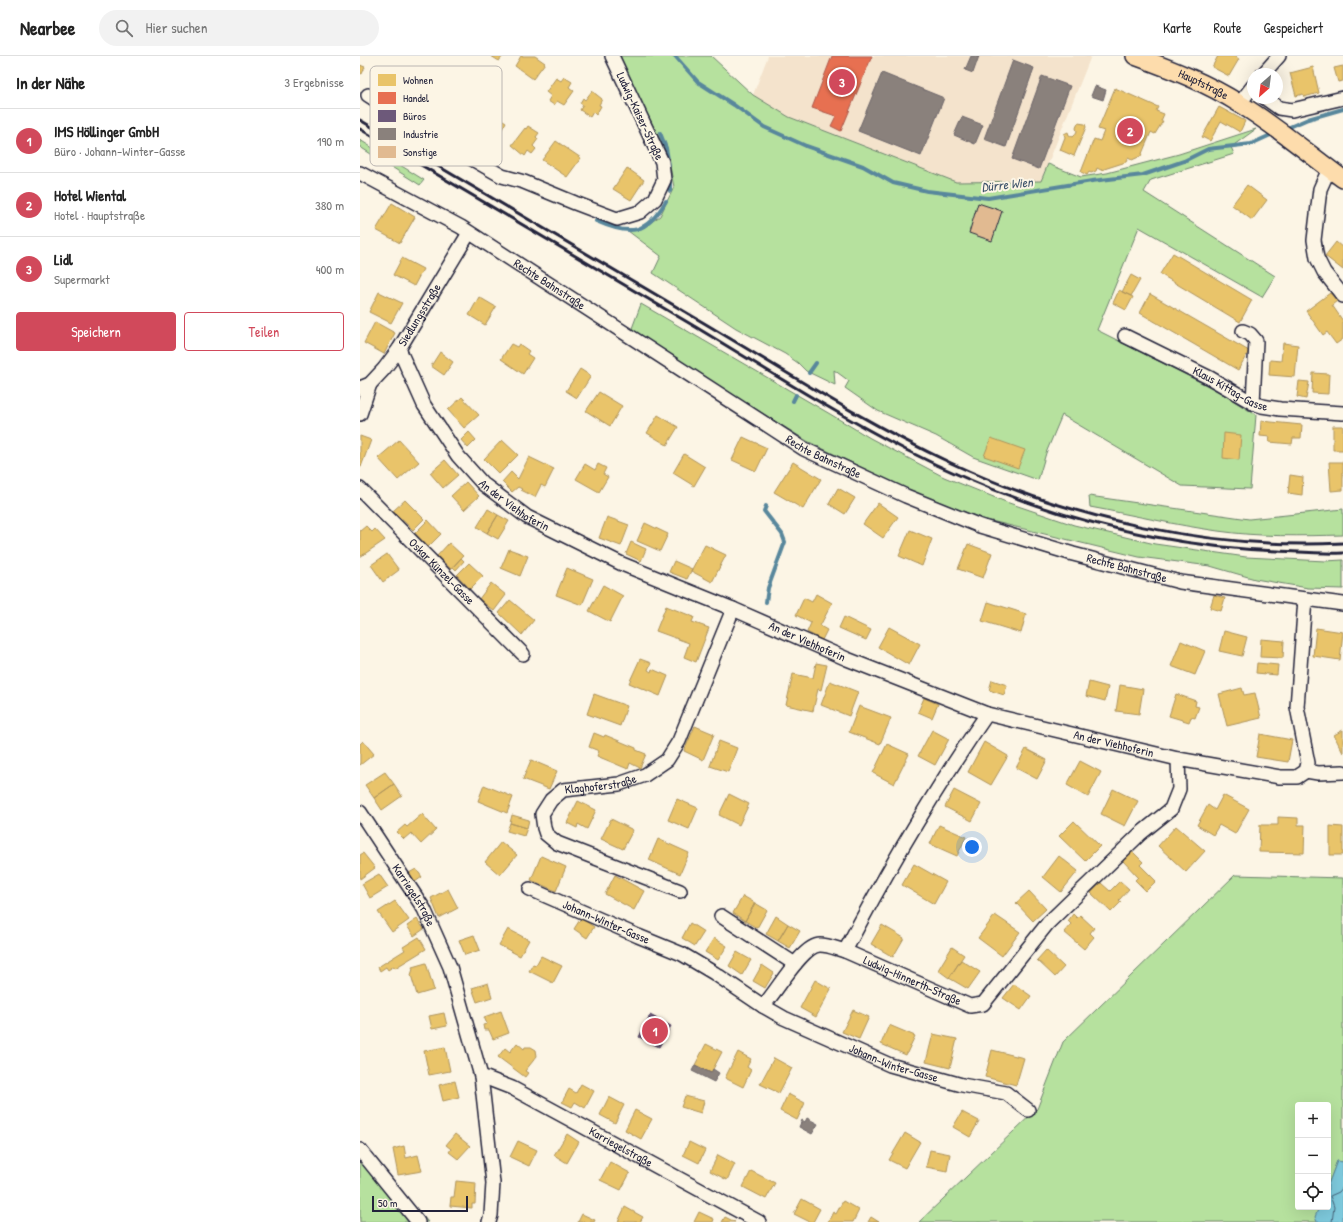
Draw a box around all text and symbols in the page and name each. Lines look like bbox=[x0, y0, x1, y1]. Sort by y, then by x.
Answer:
search box bbox=[99, 10, 379, 46]
text: Nearbee bbox=[20, 15, 75, 41]
icon: search bbox=[113, 17, 135, 39]
text: Hier suchen bbox=[145, 17, 208, 38]
text: Karte bbox=[1163, 18, 1192, 37]
text: Route bbox=[1214, 18, 1242, 37]
text: Gespeichert bbox=[1264, 18, 1323, 37]
street label: Hauptstraße bbox=[1176, 65, 1232, 103]
legend bbox=[370, 66, 502, 166]
pin: 3 bbox=[829, 67, 855, 97]
north arrow bbox=[1247, 68, 1283, 104]
street label: Ludwig-Kaiser-Straße bbox=[613, 69, 668, 163]
text: In der Nähe bbox=[16, 71, 85, 94]
text: 3 Ergebnisse bbox=[284, 73, 344, 91]
text: Wohnen bbox=[403, 73, 433, 87]
text: Handel bbox=[403, 91, 429, 105]
text: Büros bbox=[403, 109, 426, 123]
pin: 2 bbox=[1117, 116, 1143, 146]
text: IMS Höllinger GmbH bbox=[54, 121, 159, 142]
text: Industrie bbox=[403, 127, 439, 141]
text: 1 bbox=[27, 132, 31, 150]
text: 190 m bbox=[317, 132, 344, 150]
text: Büro · Johann-Winter-Gasse bbox=[54, 142, 185, 160]
text: Sonstige bbox=[403, 145, 438, 159]
water label: Dürre Wien bbox=[980, 172, 1035, 196]
text: Hotel Wiental bbox=[54, 185, 126, 206]
text: 2 bbox=[26, 196, 32, 214]
text: 380 m bbox=[315, 196, 344, 214]
text: Hotel · Hauptstraße bbox=[54, 206, 145, 224]
text: Lidl bbox=[54, 249, 73, 270]
street label: Rechte Bahnstraße bbox=[511, 254, 589, 313]
text: 3 bbox=[26, 260, 32, 278]
text: 400 m bbox=[316, 260, 344, 278]
text: Supermarkt bbox=[54, 270, 110, 288]
street label: Siedlungsstraße bbox=[394, 280, 445, 349]
button: Speichern bbox=[16, 312, 176, 351]
button: Teilen bbox=[184, 312, 344, 351]
street label: Klaus Kittag-Gasse bbox=[1190, 362, 1269, 415]
street label: Rechte Bahnstraße bbox=[783, 430, 864, 482]
street label: An der Viehhoferin bbox=[475, 476, 552, 535]
street label: Oskar Künzel-Gasse bbox=[405, 534, 479, 608]
street label: Rechte Bahnstraße bbox=[1085, 549, 1169, 586]
street label: An der Viehhoferin bbox=[767, 617, 848, 665]
street label: An der Viehhoferin bbox=[1072, 726, 1156, 761]
street label: Klaghoferstraße bbox=[564, 770, 639, 798]
your location bbox=[962, 837, 982, 857]
street label: Karriegelstraße bbox=[388, 860, 440, 929]
street label: Johann-Winter-Gasse bbox=[560, 895, 653, 948]
street label: Ludwig-Hinnerth-Straße bbox=[861, 951, 964, 1009]
pin: 1 bbox=[642, 1016, 668, 1046]
street label: Johann-Winter-Gasse bbox=[847, 1039, 940, 1086]
map controls bbox=[1295, 1102, 1331, 1210]
button: + bbox=[1295, 1102, 1331, 1138]
street label: Karriegelstraße bbox=[586, 1122, 656, 1171]
button: − bbox=[1295, 1138, 1331, 1174]
button: locate bbox=[1295, 1174, 1331, 1210]
scale bar bbox=[372, 1194, 468, 1213]
text: 50 m bbox=[378, 1196, 398, 1210]

